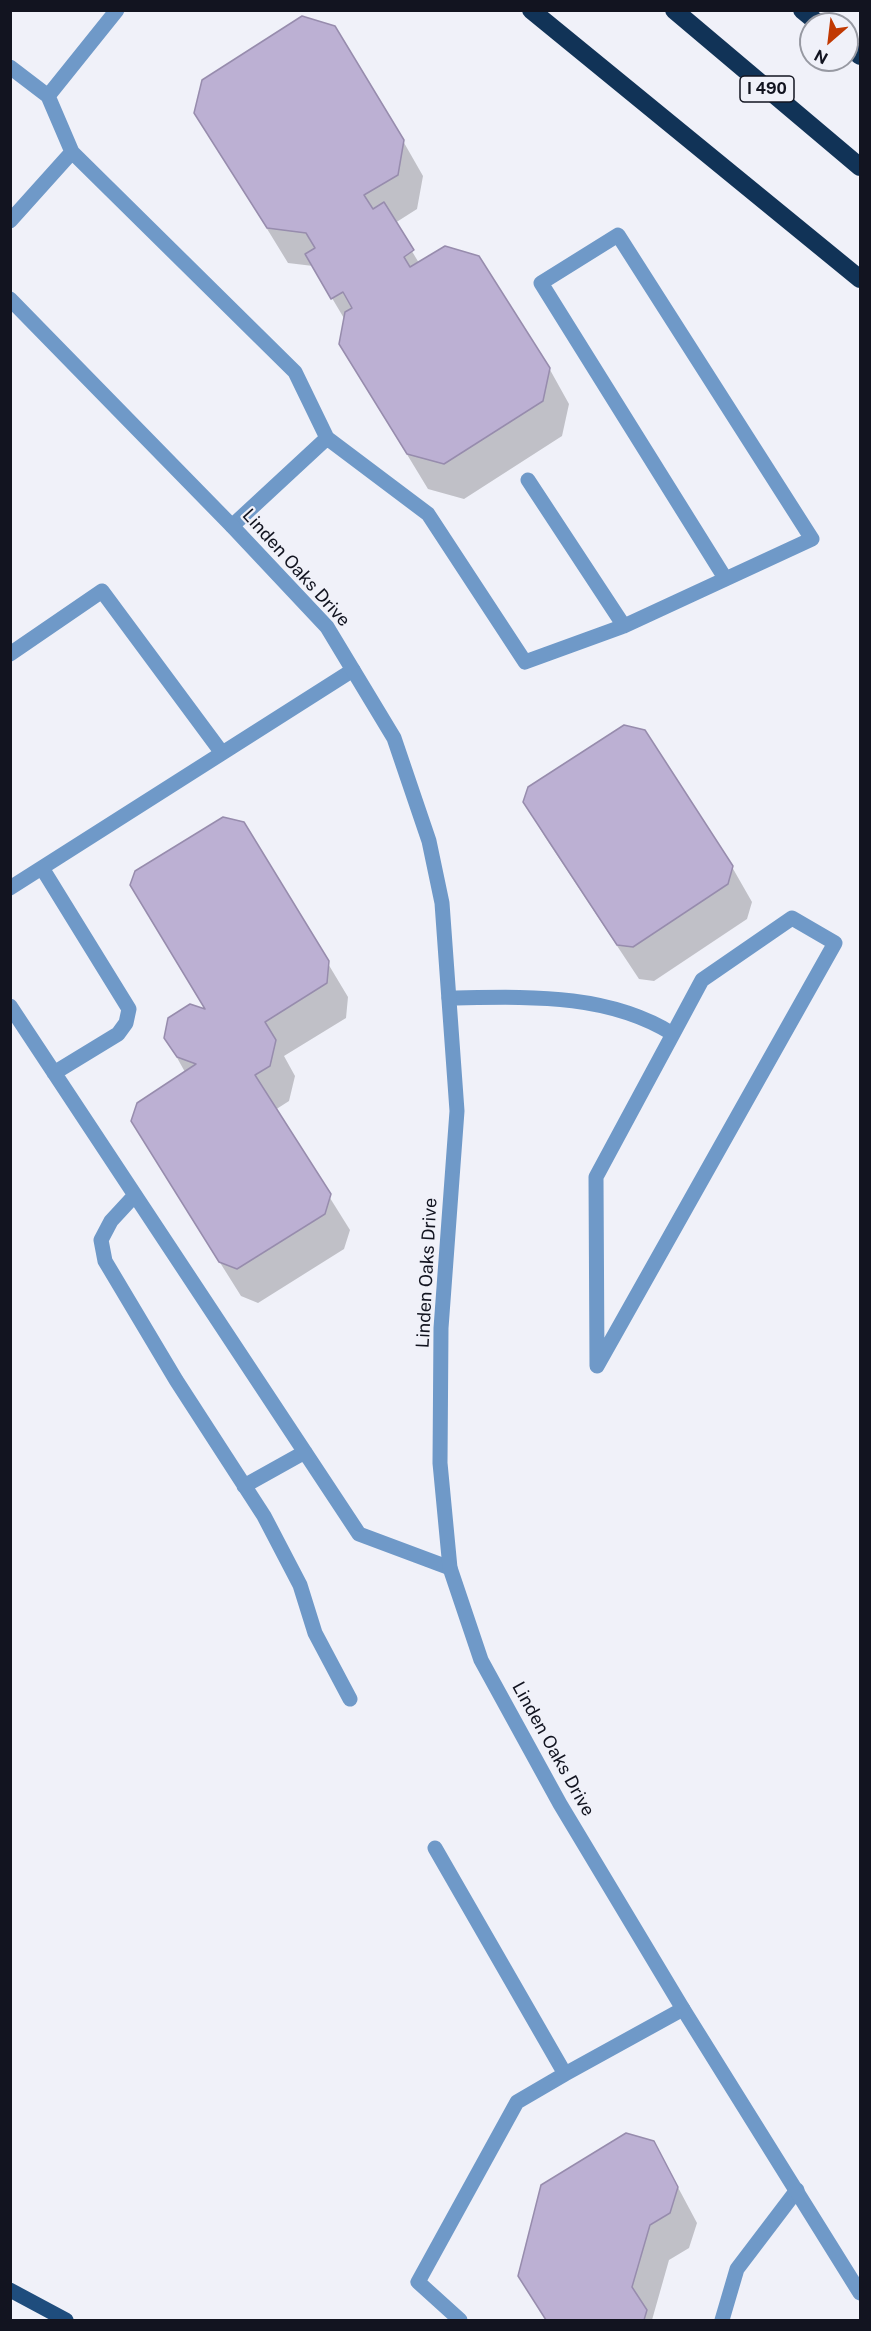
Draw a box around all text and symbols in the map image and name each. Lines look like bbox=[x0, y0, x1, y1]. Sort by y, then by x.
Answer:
north arrow bbox=[799, 12, 859, 72]
text: N bbox=[811, 45, 831, 68]
road number: I 490 bbox=[740, 76, 794, 102]
street label: Linden Oaks Drive bbox=[238, 505, 354, 631]
street label: Linden Oaks Drive bbox=[412, 1197, 442, 1349]
street label: Linden Oaks Drive bbox=[507, 1678, 599, 1820]

